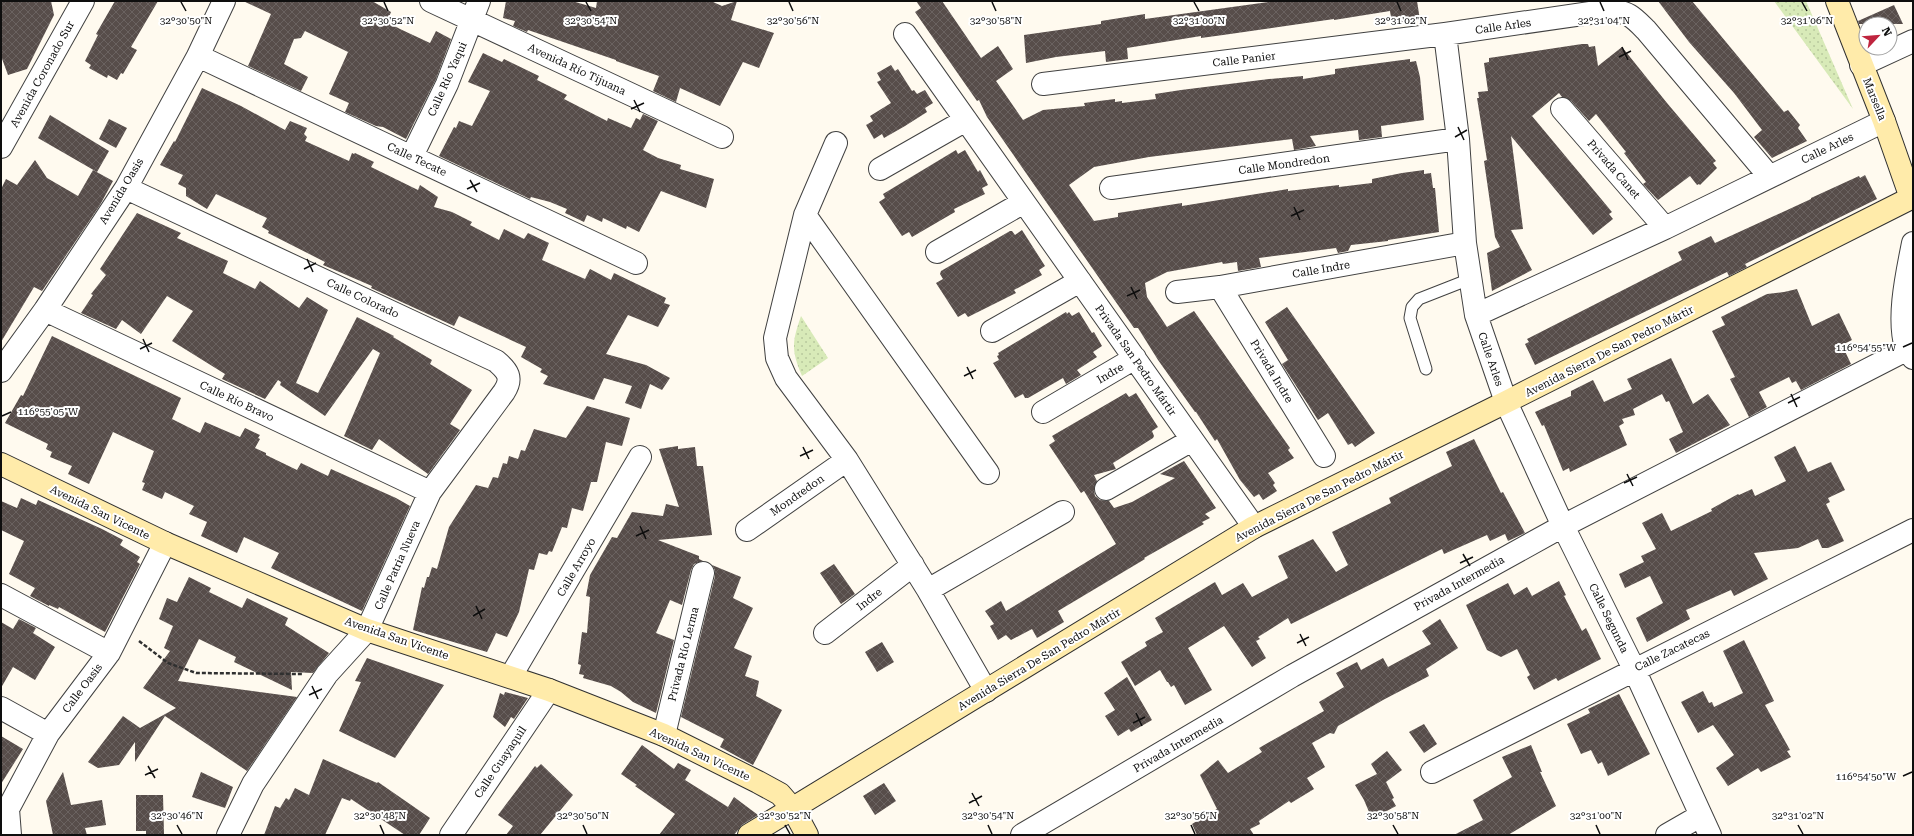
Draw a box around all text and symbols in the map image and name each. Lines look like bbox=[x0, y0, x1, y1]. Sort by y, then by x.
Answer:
text: 32°30'50"N bbox=[160, 15, 212, 26]
text: 32°30'52"N bbox=[362, 15, 414, 26]
text: 32°30'54"N bbox=[565, 15, 617, 26]
text: 32°30'56"N bbox=[767, 15, 819, 26]
text: 32°30'58"N bbox=[970, 15, 1022, 26]
text: 32°31'00"N bbox=[1173, 15, 1225, 26]
text: 32°31'02"N bbox=[1375, 15, 1427, 26]
text: 32°31'04"N bbox=[1578, 15, 1630, 26]
text: 32°31'06"N bbox=[1781, 15, 1833, 26]
street label: Calle Arles bbox=[1474, 16, 1532, 37]
north arrow bbox=[1858, 16, 1898, 56]
street label: Avenida Coronado Sur bbox=[8, 18, 77, 130]
text: N bbox=[1879, 25, 1894, 39]
street label: Calle Río Yaqui bbox=[425, 40, 470, 118]
street label: Avenida Río Tijuana bbox=[526, 41, 628, 98]
street label: Calle Panier bbox=[1212, 49, 1277, 70]
street label: Marsella bbox=[1860, 76, 1889, 122]
street label: Calle Arles bbox=[1799, 130, 1855, 167]
street label: Privada Canet bbox=[1584, 137, 1643, 202]
street label: Calle Tecate bbox=[385, 140, 449, 179]
street label: Calle Mondredon bbox=[1238, 152, 1331, 177]
street label: Avenida Oasis bbox=[97, 156, 146, 227]
street label: Calle Indre bbox=[1291, 258, 1351, 281]
street label: Calle Colorado bbox=[325, 276, 401, 321]
street label: Privada San Pedro Mártir bbox=[1092, 302, 1179, 419]
street label: Avenida Sierra De San Pedro Mártir bbox=[1523, 303, 1696, 400]
street label: Calle Arles bbox=[1475, 330, 1506, 388]
street label: Privada Indre bbox=[1248, 337, 1296, 405]
text: 116°54'55"W bbox=[1836, 342, 1897, 353]
street label: Indre bbox=[1095, 360, 1126, 386]
street label: Calle Río Bravo bbox=[198, 379, 276, 424]
text: 116°55'05"W bbox=[18, 406, 79, 417]
street label: Avenida Sierra De San Pedro Mártir bbox=[1233, 448, 1406, 545]
street label: Mondredon bbox=[768, 472, 827, 519]
street label: Avenida San Vicente bbox=[48, 483, 152, 542]
street label: Calle Patria Nueva bbox=[372, 518, 423, 612]
street label: Calle Arroyo bbox=[554, 535, 599, 599]
street label: Privada Intermedia bbox=[1412, 553, 1507, 614]
street label: Calle Segunda bbox=[1586, 581, 1631, 655]
street label: Indre bbox=[854, 585, 885, 613]
street label: Privada Río Lerma bbox=[665, 605, 702, 703]
street label: Avenida Sierra De San Pedro Mártir bbox=[956, 605, 1123, 713]
street label: Avenida San Vicente bbox=[343, 615, 451, 662]
street label: Calle Zacatecas bbox=[1633, 627, 1712, 674]
street label: Calle Oasis bbox=[60, 661, 105, 715]
street label: Privada Intermedia bbox=[1131, 713, 1225, 775]
street label: Calle Guayaquil bbox=[472, 723, 530, 801]
street label: Avenida San Vicente bbox=[648, 725, 752, 783]
text: 116°54'50"W bbox=[1836, 771, 1897, 782]
text: 32°30'46"N bbox=[151, 810, 203, 821]
text: 32°30'48"N bbox=[354, 810, 406, 821]
text: 32°30'50"N bbox=[557, 810, 609, 821]
text: 32°30'52"N bbox=[759, 810, 811, 821]
text: 32°30'54"N bbox=[962, 810, 1014, 821]
text: 32°30'56"N bbox=[1165, 810, 1217, 821]
text: 32°30'58"N bbox=[1367, 810, 1419, 821]
text: 32°31'00"N bbox=[1570, 810, 1622, 821]
text: 32°31'02"N bbox=[1772, 810, 1824, 821]

